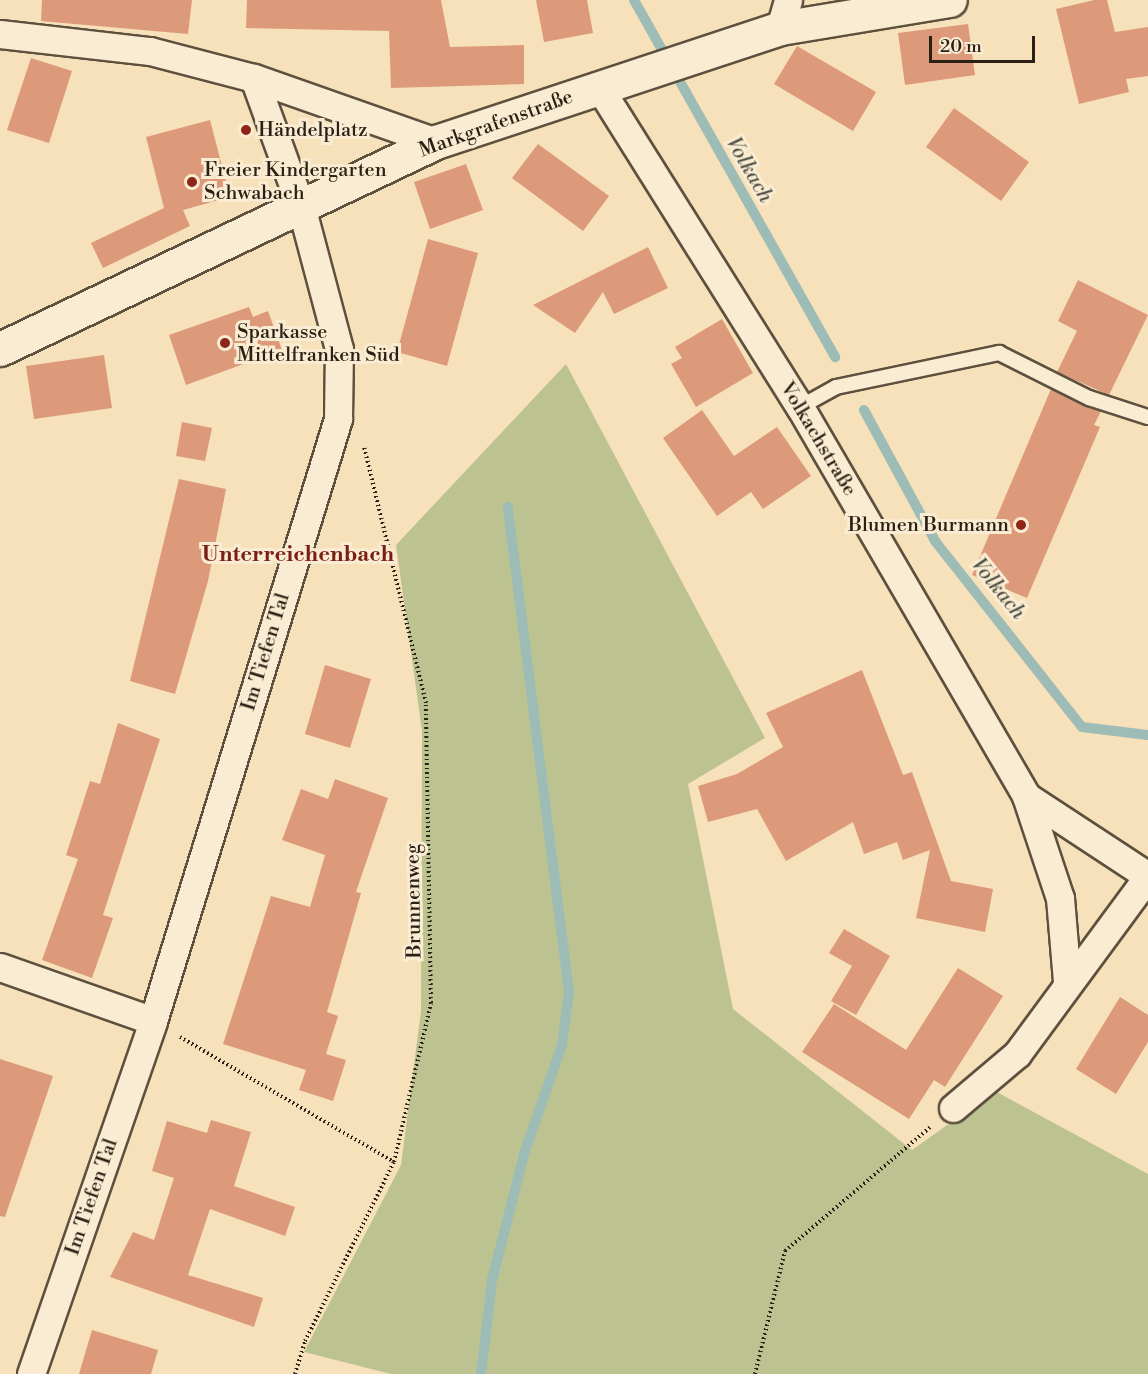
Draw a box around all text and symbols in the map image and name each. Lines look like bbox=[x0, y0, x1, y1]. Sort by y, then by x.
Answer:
scale bar bbox=[932, 24, 1038, 62]
text: 20 m bbox=[940, 35, 982, 58]
street label: Markgrafenstraße bbox=[416, 85, 576, 163]
place label: Händelplatz bbox=[258, 118, 368, 142]
marker: Händelplatz bbox=[239, 123, 253, 137]
water label: Volkach bbox=[720, 133, 778, 207]
place label: Freier Kindergarten Schwabach bbox=[204, 158, 387, 205]
marker: Freier Kindergarten Schwabach bbox=[185, 175, 199, 189]
place label: Sparkasse Mittelfranken Süd bbox=[237, 320, 400, 367]
marker: Sparkasse Mittelfranken Süd bbox=[218, 336, 232, 350]
street label: Volkachstraße bbox=[775, 378, 861, 500]
place label: Blumen Burmann bbox=[848, 513, 1009, 537]
marker: Blumen Burmann bbox=[1014, 518, 1028, 532]
district label: Unterreichenbach bbox=[202, 542, 394, 568]
water label: Volkach bbox=[966, 553, 1030, 625]
street label: Im Tiefen Tal bbox=[237, 590, 295, 714]
street label: Brunnenweg bbox=[401, 843, 427, 959]
street label: Im Tiefen Tal bbox=[61, 1136, 123, 1258]

